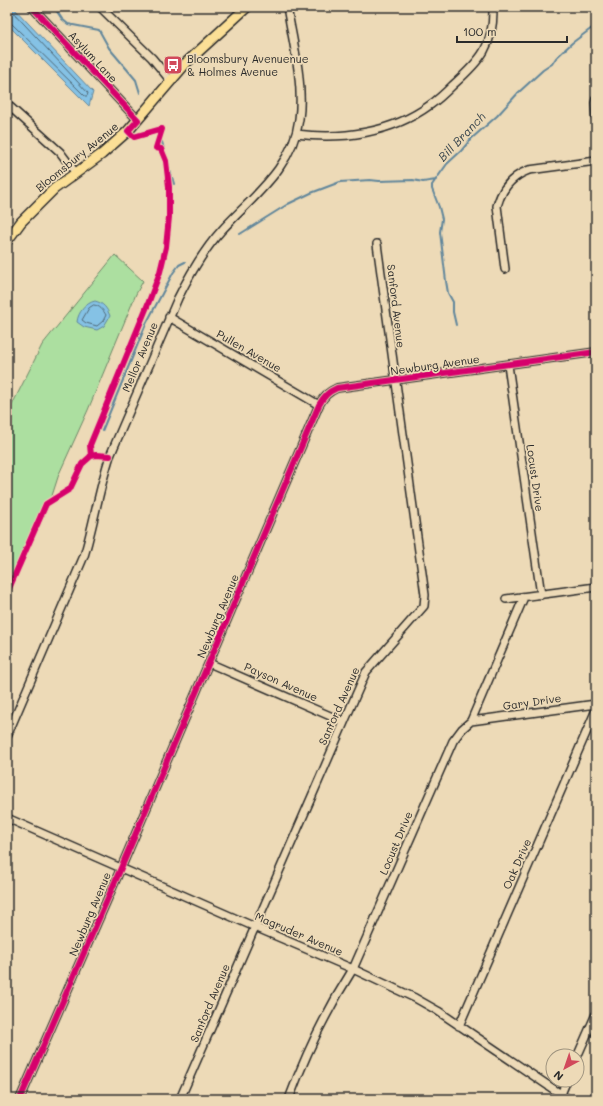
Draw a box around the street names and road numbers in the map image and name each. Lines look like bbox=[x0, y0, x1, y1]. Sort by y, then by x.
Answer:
street label: Asylum Lane bbox=[66, 28, 121, 86]
street label: Bloomsbury Avenue bbox=[32, 118, 121, 195]
street label: Sanford Avenue bbox=[384, 263, 409, 349]
street label: Mellor Avenue bbox=[118, 319, 161, 394]
street label: Pullen Avenue bbox=[214, 326, 285, 375]
street label: Newburg Avenue bbox=[389, 351, 481, 378]
street label: Locust Drive bbox=[523, 443, 548, 513]
street label: Newburg Avenue bbox=[193, 571, 242, 660]
street label: Payson Avenue bbox=[242, 659, 320, 705]
street label: Sanford Avenue bbox=[315, 664, 363, 747]
street label: Gary Drive bbox=[502, 690, 562, 713]
street label: Locust Drive bbox=[375, 809, 416, 877]
street label: Oak Drive bbox=[499, 836, 534, 892]
street label: Newburg Avenue bbox=[65, 869, 114, 958]
street label: Magruder Avenue bbox=[253, 908, 346, 959]
street label: Sanford Avenue bbox=[186, 961, 233, 1044]

